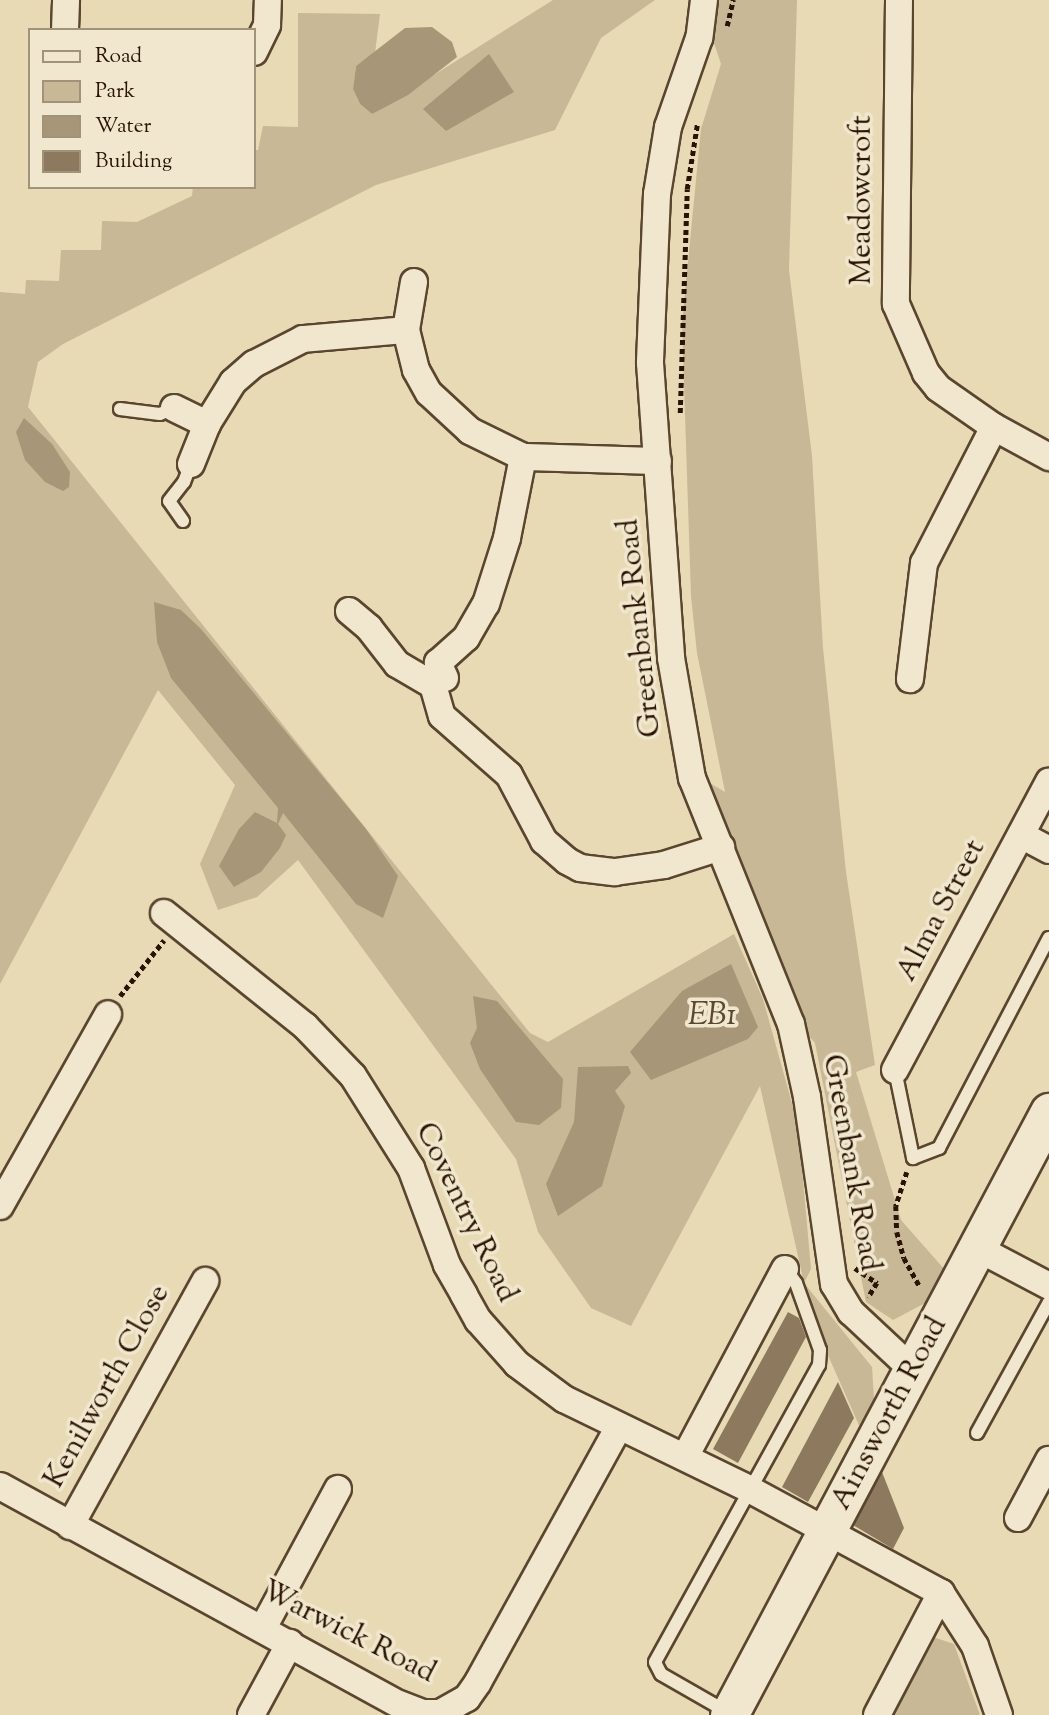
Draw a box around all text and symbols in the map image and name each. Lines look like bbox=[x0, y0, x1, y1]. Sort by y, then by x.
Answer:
legend bbox=[28, 28, 256, 189]
text: Road bbox=[95, 42, 142, 72]
text: Park bbox=[95, 77, 135, 107]
text: Water bbox=[95, 112, 151, 142]
street label: Meadowcroft bbox=[845, 115, 881, 285]
text: Building bbox=[95, 147, 172, 177]
street label: Greenbank Road bbox=[612, 517, 670, 739]
street label: Alma Street bbox=[890, 834, 994, 988]
water label: EB1 bbox=[688, 997, 736, 1035]
street label: Greenbank Road bbox=[813, 1052, 887, 1274]
street label: Coventry Road bbox=[406, 1117, 524, 1309]
street label: Kenilworth Close bbox=[37, 1279, 179, 1495]
street label: Ainsworth Road bbox=[824, 1311, 956, 1517]
street label: Warwick Road bbox=[255, 1574, 441, 1692]

